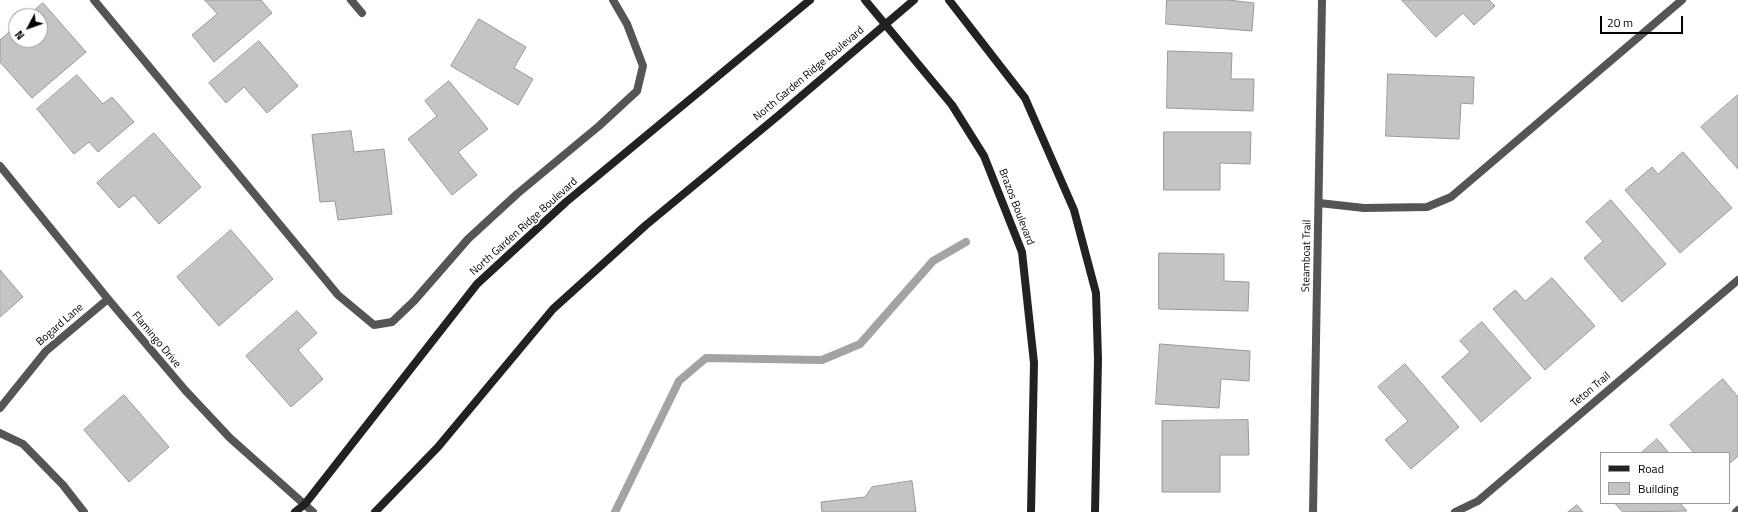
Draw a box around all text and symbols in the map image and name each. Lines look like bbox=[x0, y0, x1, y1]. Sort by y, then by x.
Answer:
north arrow bbox=[8, 8, 48, 48]
scale bar bbox=[1602, 8, 1685, 34]
text: 20 m bbox=[1607, 13, 1633, 32]
street label: North Garden Ridge Boulevard bbox=[751, 24, 867, 124]
text: N bbox=[11, 27, 28, 43]
street label: Brazos Boulevard bbox=[995, 167, 1037, 247]
street label: North Garden Ridge Boulevard bbox=[468, 175, 580, 279]
street label: Steamboat Trail bbox=[1300, 220, 1314, 292]
street label: Bogard Lane bbox=[34, 301, 86, 349]
street label: Flamingo Drive bbox=[129, 309, 183, 371]
street label: Teton Trail bbox=[1569, 370, 1613, 410]
legend bbox=[1600, 452, 1730, 504]
text: Road bbox=[1638, 459, 1664, 478]
text: Building bbox=[1638, 479, 1679, 498]

